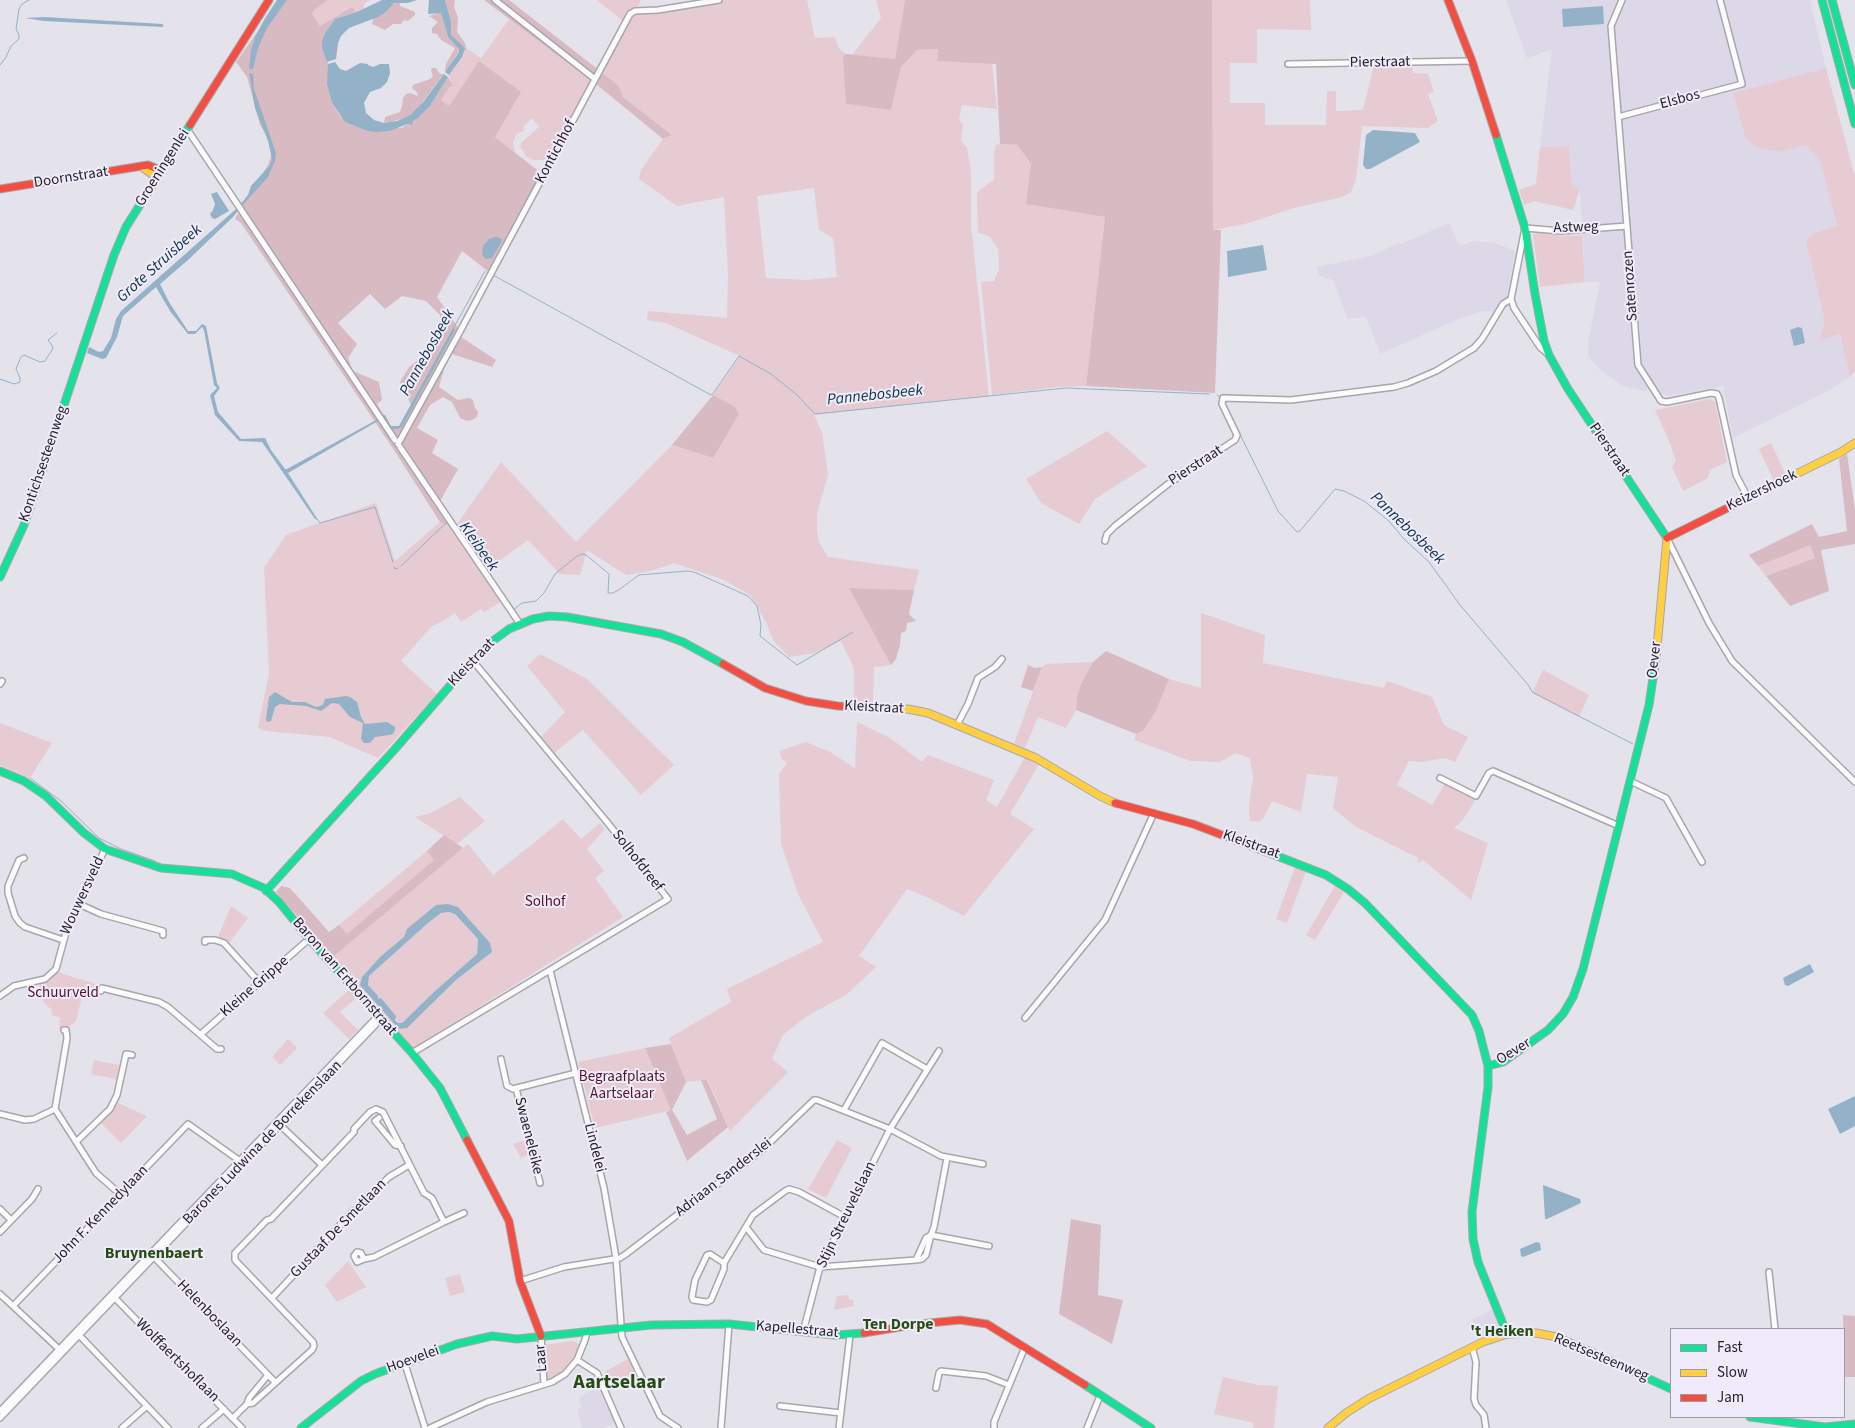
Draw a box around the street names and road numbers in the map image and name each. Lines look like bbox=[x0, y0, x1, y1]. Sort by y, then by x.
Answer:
street label: Pierstraat bbox=[1350, 53, 1410, 73]
street label: Elsbos bbox=[1658, 86, 1702, 114]
street label: Kontichhof bbox=[532, 117, 580, 187]
street label: Groeningenlei bbox=[132, 126, 194, 210]
street label: Doornstraat bbox=[33, 163, 109, 193]
street label: Astweg bbox=[1553, 218, 1599, 238]
street label: Satenrozen bbox=[1620, 250, 1642, 322]
street label: Kontichsesteenweg bbox=[16, 403, 72, 525]
street label: Pierstraat bbox=[1585, 420, 1633, 480]
street label: Pierstraat bbox=[1166, 442, 1226, 490]
street label: Keizershoek bbox=[1724, 466, 1800, 516]
street label: Kleistraat bbox=[445, 635, 499, 691]
street label: Oever bbox=[1644, 641, 1666, 679]
street label: Kleistraat bbox=[844, 697, 904, 719]
street label: Kleistraat bbox=[1220, 826, 1282, 864]
street label: Solhofdreef bbox=[607, 827, 667, 895]
street label: Wouwersveld bbox=[57, 854, 109, 938]
street label: Baron van Ertbornstraat bbox=[288, 914, 400, 1040]
street label: Kleine Grippe bbox=[217, 952, 293, 1022]
street label: Oever bbox=[1494, 1035, 1534, 1069]
street label: Barones Ludwina de Borrekenslaan bbox=[180, 1057, 346, 1229]
street label: Swaeneleike bbox=[510, 1096, 546, 1176]
street label: Lindelei bbox=[579, 1122, 609, 1174]
street label: Adriaan Sanderslei bbox=[672, 1135, 776, 1221]
street label: Stijn Streuvelslaan bbox=[813, 1159, 881, 1271]
street label: John F. Kennedylaan bbox=[49, 1162, 153, 1268]
street label: Gustaaf De Smetlaan bbox=[287, 1176, 391, 1282]
street label: Helenboslaan bbox=[172, 1277, 246, 1351]
street label: Wolffaertshoflaan bbox=[131, 1315, 223, 1407]
street label: Kapellestraat bbox=[755, 1317, 839, 1343]
street label: Reetsesteenweg bbox=[1551, 1330, 1651, 1386]
street label: Hoevelei bbox=[384, 1342, 442, 1378]
street label: Laar bbox=[532, 1343, 552, 1373]

